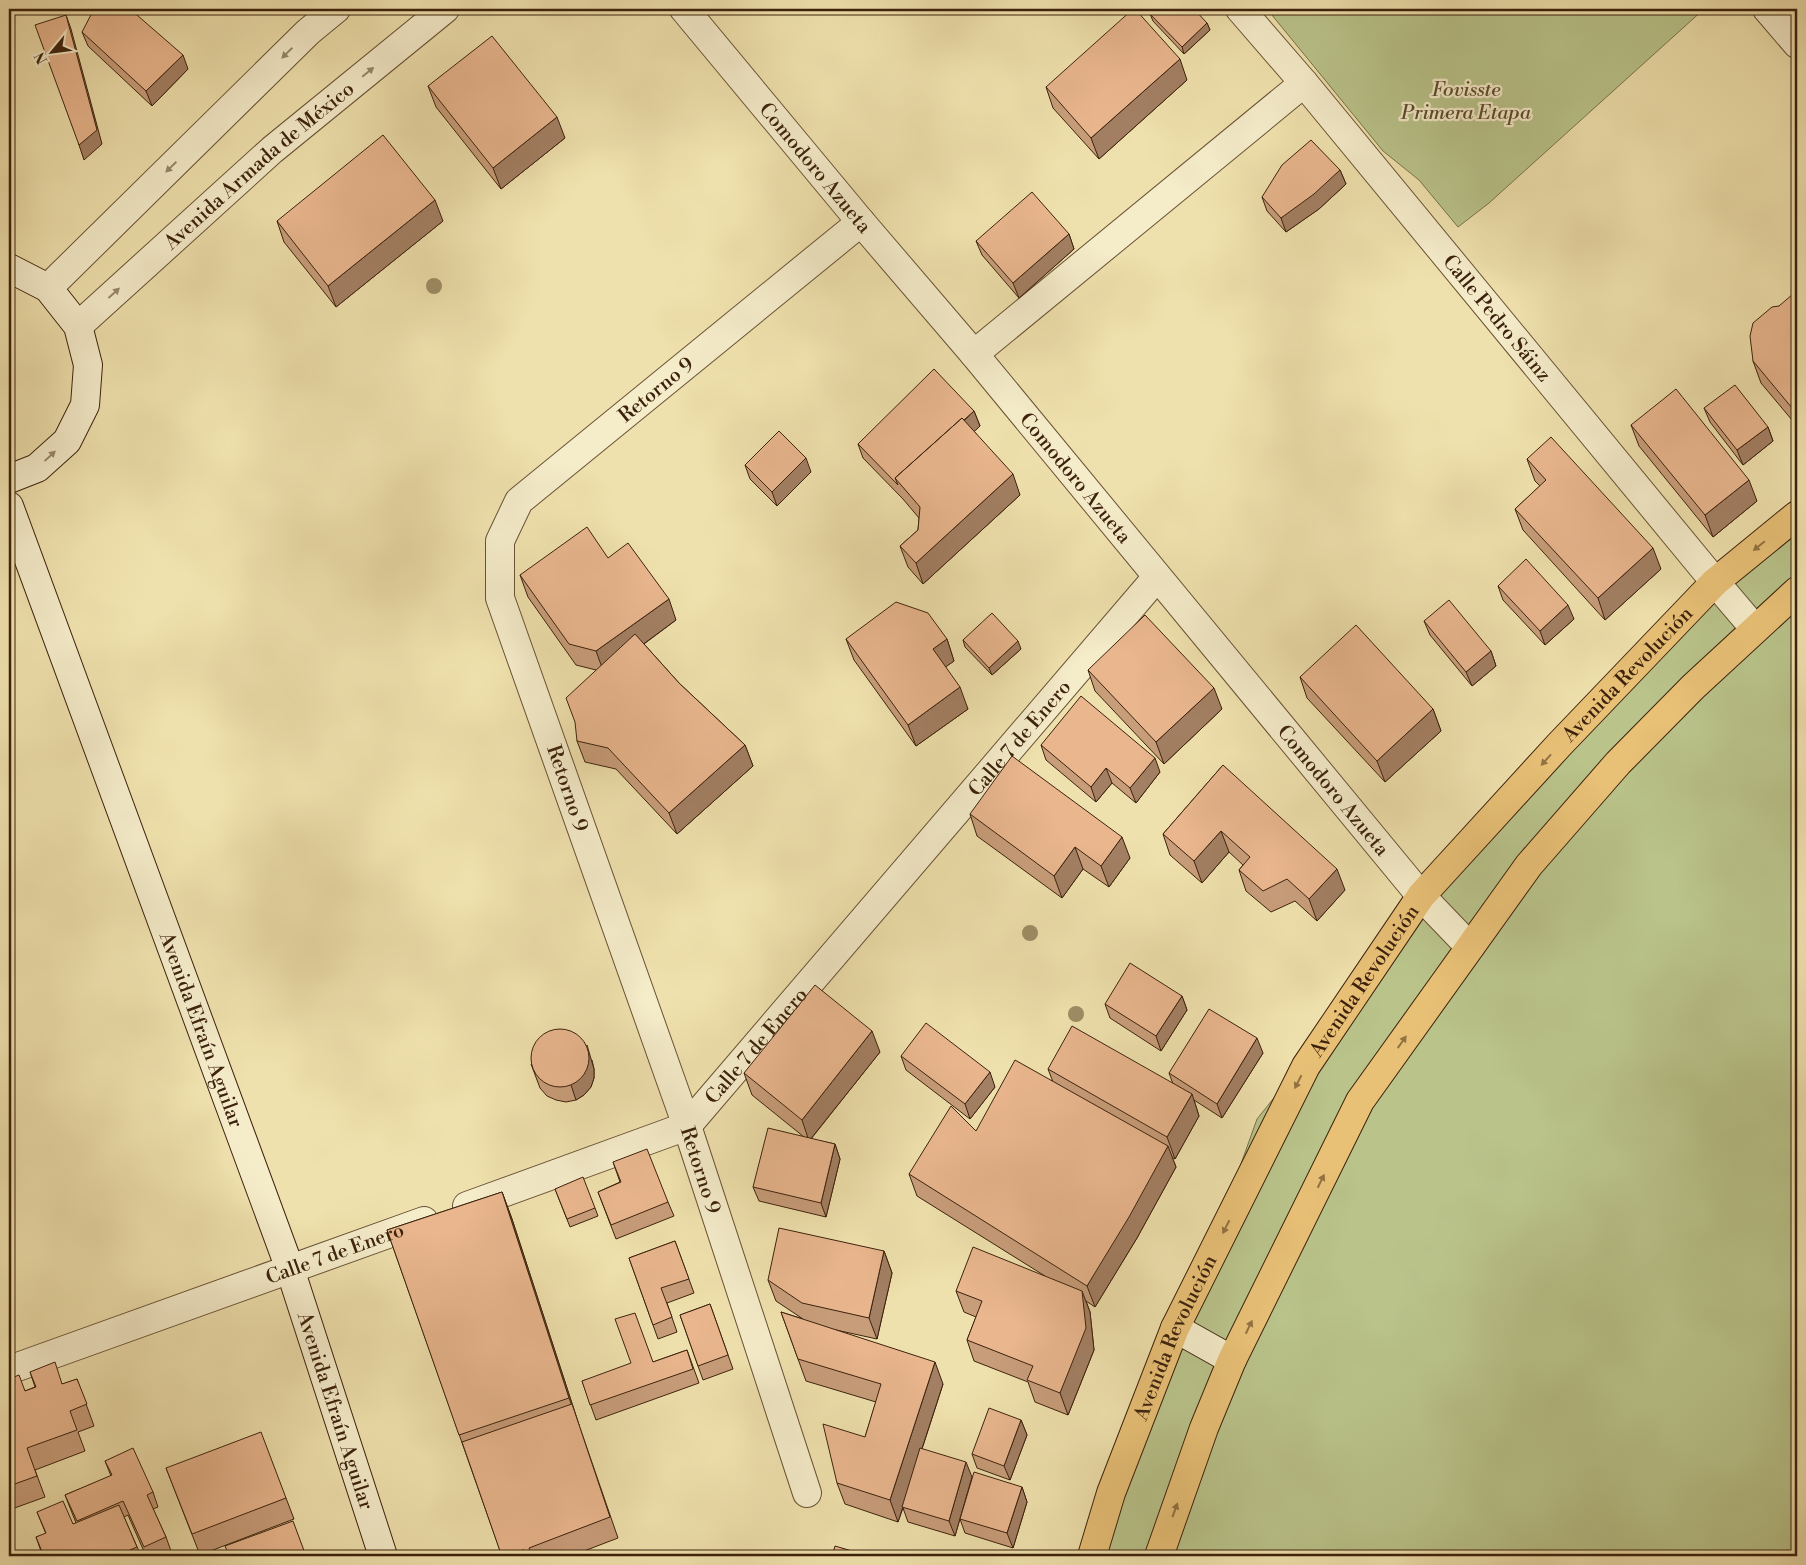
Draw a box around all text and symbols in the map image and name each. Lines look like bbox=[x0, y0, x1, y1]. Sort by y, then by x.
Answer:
north arrow bbox=[28, 28, 78, 78]
one-way arrow bbox=[281, 47, 293, 59]
text: N bbox=[31, 49, 52, 67]
one-way arrow bbox=[361, 66, 374, 77]
street label: Avenida Armada de México bbox=[159, 77, 360, 256]
park label: Fovisste Primera Etapa bbox=[1400, 78, 1532, 126]
street label: Comodoro Azueta bbox=[753, 98, 877, 240]
one-way arrow bbox=[165, 161, 177, 173]
street label: Calle Pedro Sáinz bbox=[1437, 250, 1556, 387]
one-way arrow bbox=[107, 288, 120, 299]
street label: Retorno 9 bbox=[614, 352, 700, 429]
street label: Comodoro Azueta bbox=[1013, 408, 1137, 550]
one-way arrow bbox=[44, 450, 56, 462]
one-way arrow bbox=[1753, 541, 1766, 552]
street label: Avenida Revolución bbox=[1557, 602, 1699, 749]
street label: Calle 7 de Enero bbox=[964, 676, 1077, 802]
street label: Comodoro Azueta bbox=[1271, 720, 1394, 862]
street label: Retorno 9 bbox=[540, 742, 593, 835]
one-way arrow bbox=[1540, 753, 1552, 765]
street label: Avenida Revolución bbox=[1304, 900, 1425, 1063]
street label: Avenida Efraín Aguilar bbox=[153, 928, 248, 1132]
street label: Calle 7 de Enero bbox=[700, 983, 814, 1110]
one-way arrow bbox=[1397, 1036, 1408, 1049]
one-way arrow bbox=[1294, 1075, 1302, 1089]
street label: Retorno 9 bbox=[674, 1124, 725, 1217]
one-way arrow bbox=[1316, 1174, 1325, 1189]
street label: Calle 7 de Enero bbox=[263, 1218, 408, 1291]
one-way arrow bbox=[1222, 1220, 1230, 1234]
street label: Avenida Revolución bbox=[1129, 1251, 1224, 1425]
street label: Avenida Efraín Aguilar bbox=[290, 1308, 378, 1514]
one-way arrow bbox=[1245, 1320, 1253, 1334]
one-way arrow bbox=[1172, 1503, 1179, 1518]

